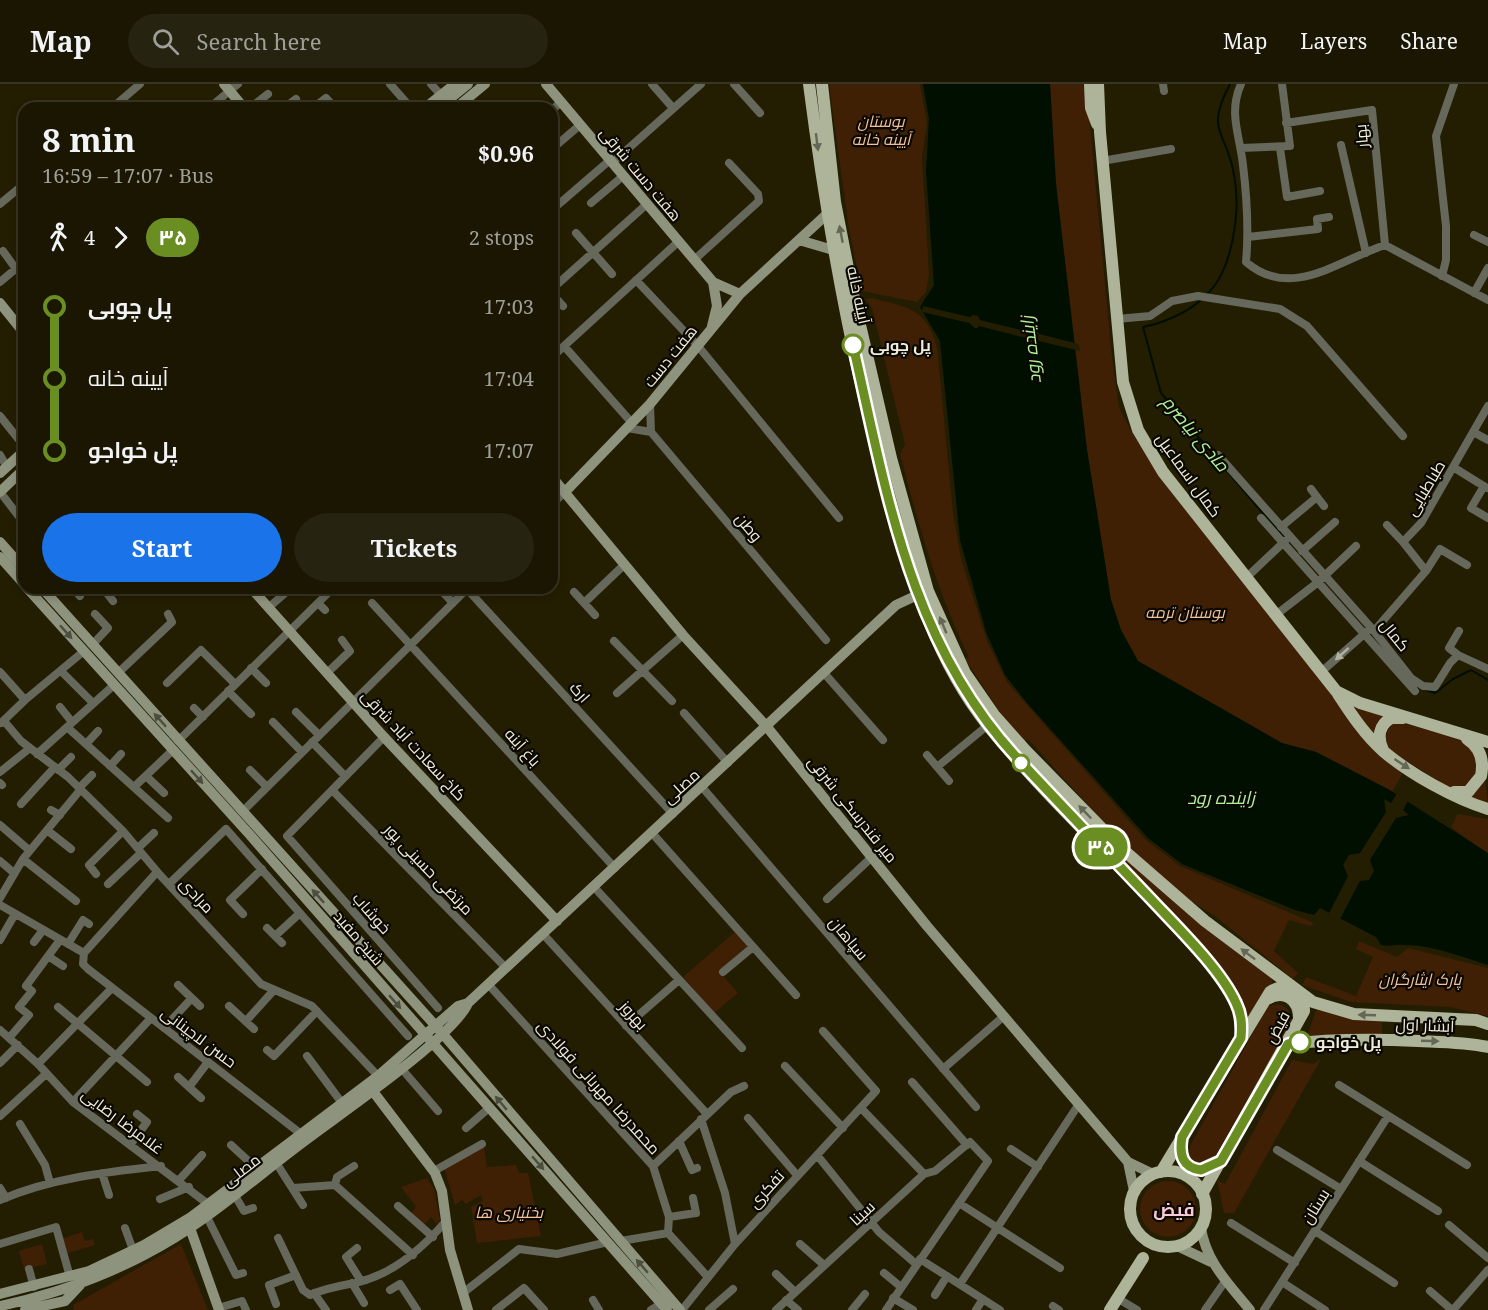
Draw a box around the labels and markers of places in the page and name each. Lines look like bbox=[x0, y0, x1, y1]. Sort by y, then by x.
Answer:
marker: پل چوبی bbox=[842, 334, 864, 356]
place label: پل چوبی bbox=[870, 334, 931, 357]
unlabelled marker bbox=[1012, 754, 1030, 772]
marker: پل خواجو bbox=[1289, 1031, 1311, 1053]
place label: پل خواجو bbox=[1316, 1031, 1381, 1054]

